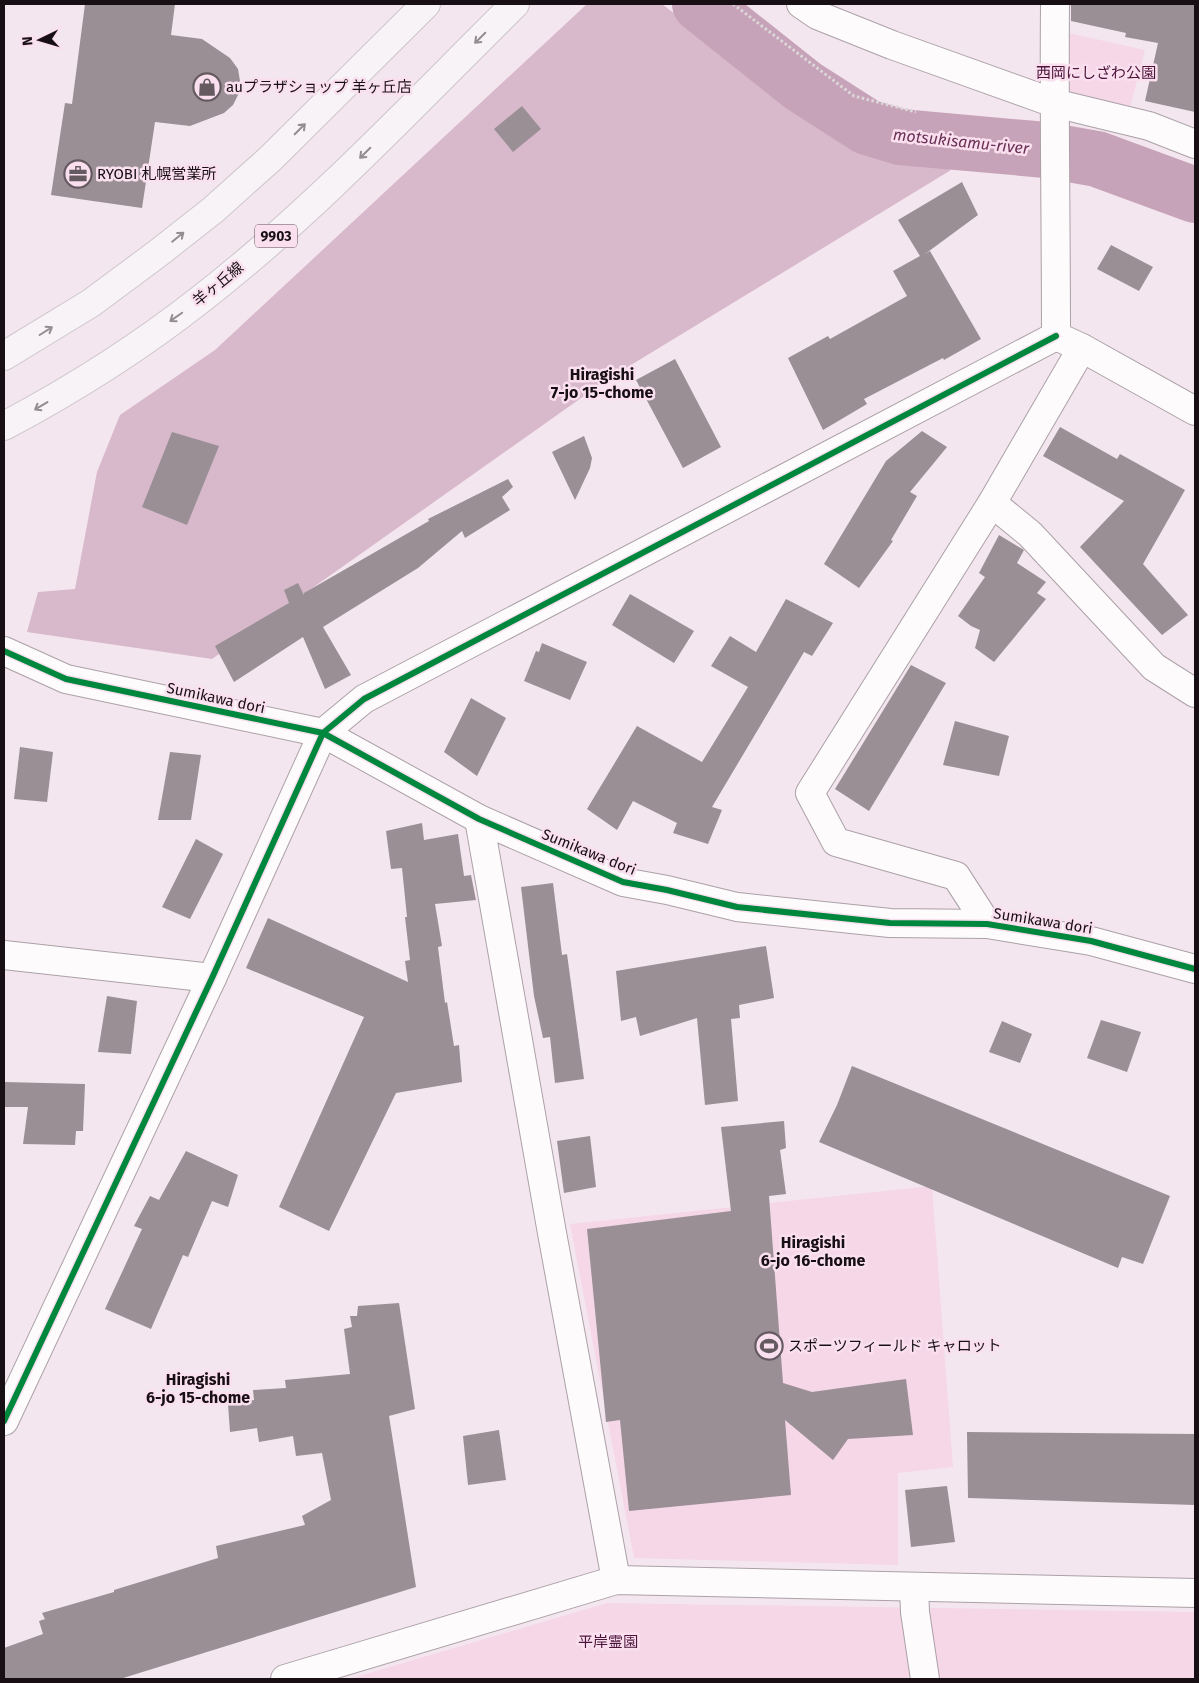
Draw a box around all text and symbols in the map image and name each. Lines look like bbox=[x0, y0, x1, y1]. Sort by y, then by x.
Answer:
north arrow bbox=[15, 15, 65, 65]
one-way arrow bbox=[474, 32, 486, 44]
text: N bbox=[19, 36, 36, 46]
park label: 西岡にしざわ公園 bbox=[1036, 64, 1156, 82]
shop icon: auプラザショップ 羊ヶ丘店 bbox=[192, 72, 222, 102]
place label: auプラザショップ 羊ヶ丘店 bbox=[226, 78, 412, 96]
one-way arrow bbox=[293, 124, 305, 136]
water label: motsukisamu-river bbox=[892, 125, 1031, 158]
one-way arrow bbox=[359, 147, 371, 159]
office icon: RYOBI 札幌営業所 bbox=[63, 159, 93, 189]
place label: RYOBI 札幌営業所 bbox=[97, 165, 216, 183]
road number: 9903 bbox=[255, 225, 297, 248]
one-way arrow bbox=[171, 232, 184, 243]
street label: 羊ヶ丘線 bbox=[189, 258, 247, 310]
one-way arrow bbox=[170, 311, 184, 322]
one-way arrow bbox=[38, 326, 52, 336]
district label: Hiragishi 7-jo 15-chome bbox=[551, 365, 653, 402]
one-way arrow bbox=[34, 401, 48, 411]
street label: Sumikawa dori bbox=[165, 679, 267, 717]
street label: Sumikawa dori bbox=[539, 825, 639, 879]
street label: Sumikawa dori bbox=[992, 904, 1094, 938]
district label: Hiragishi 6-jo 16-chome bbox=[761, 1233, 865, 1270]
sports icon: スポーツフィールド キャロット bbox=[754, 1331, 784, 1361]
place label: スポーツフィールド キャロット bbox=[788, 1337, 1001, 1355]
district label: Hiragishi 6-jo 15-chome bbox=[146, 1370, 250, 1407]
park label: 平岸霊園 bbox=[578, 1633, 638, 1651]

